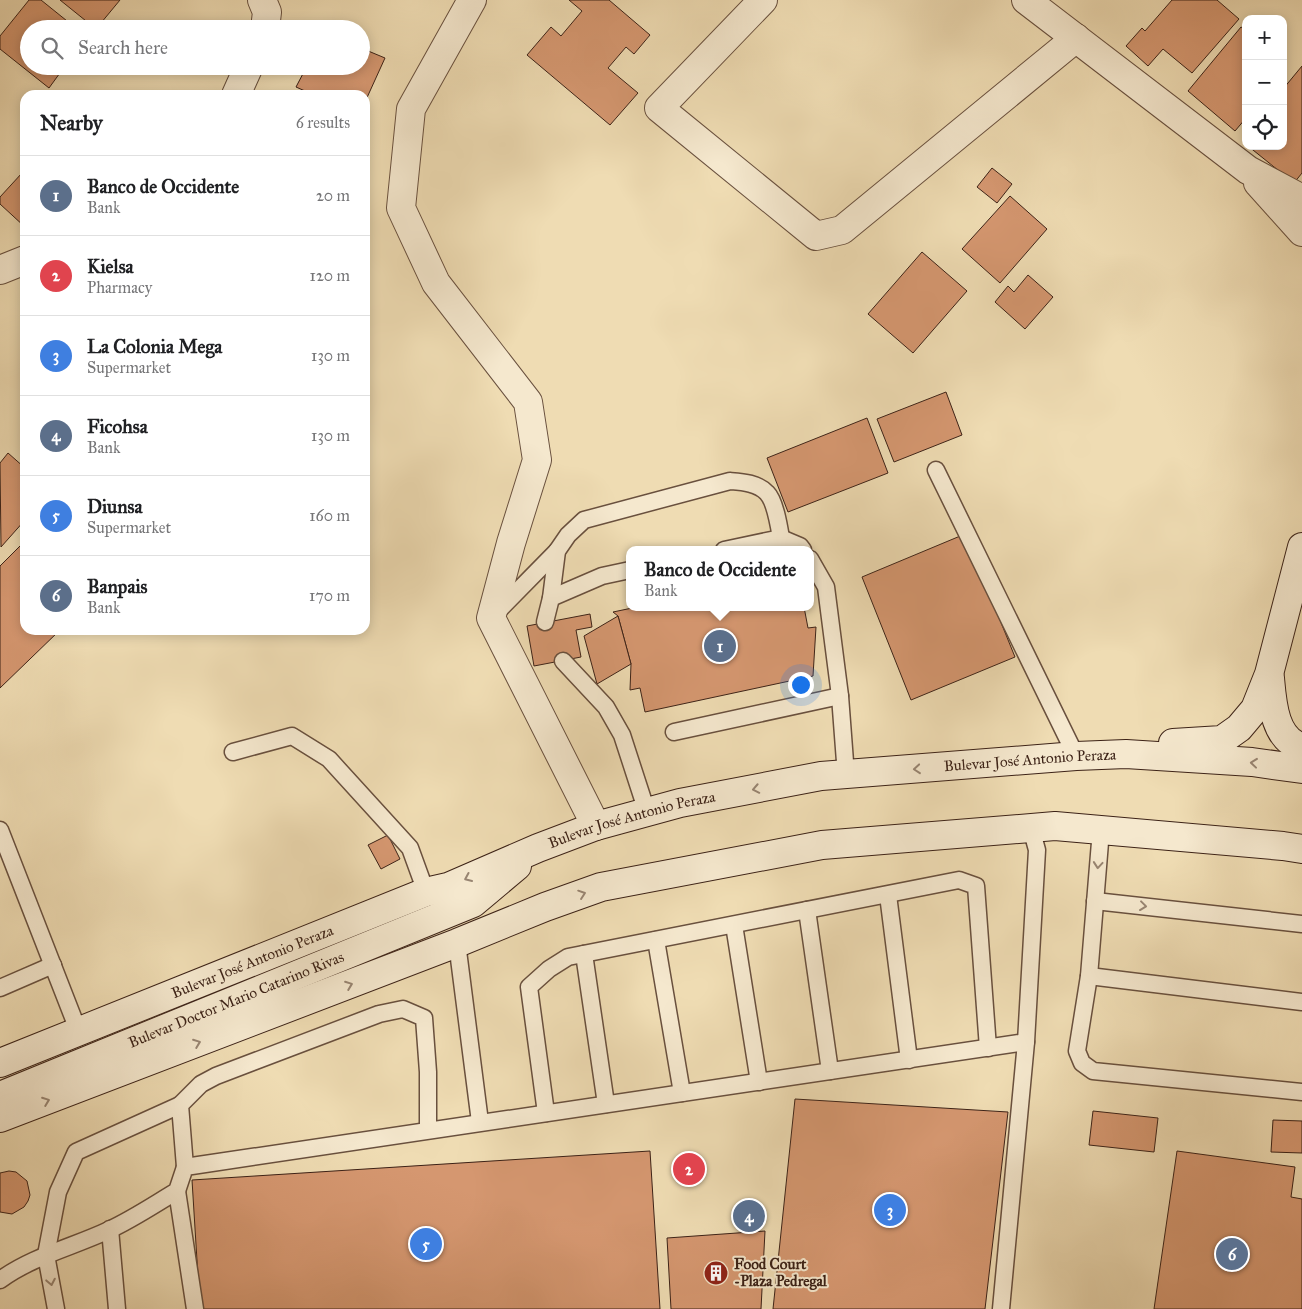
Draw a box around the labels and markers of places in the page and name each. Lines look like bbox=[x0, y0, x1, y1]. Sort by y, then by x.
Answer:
pin: 1 bbox=[704, 627, 736, 665]
pin: 2 bbox=[673, 1150, 705, 1188]
pin: 3 bbox=[874, 1191, 906, 1229]
pin: 4 bbox=[733, 1197, 765, 1235]
pin: 5 bbox=[410, 1225, 442, 1263]
pin: 6 bbox=[1216, 1235, 1248, 1273]
place label: Food Court -Plaza Pedregal bbox=[734, 1255, 828, 1291]
building icon: Food Court -Plaza Pedregal bbox=[703, 1260, 729, 1286]

